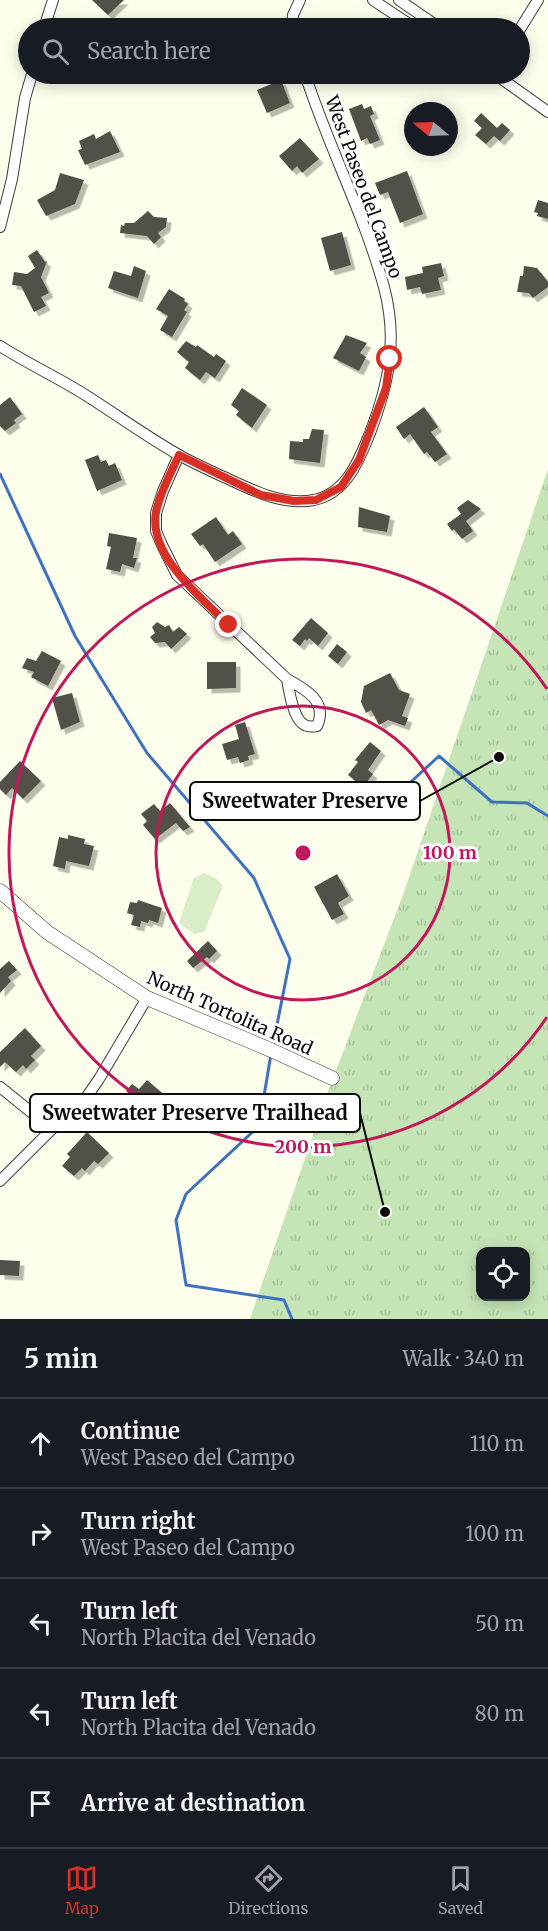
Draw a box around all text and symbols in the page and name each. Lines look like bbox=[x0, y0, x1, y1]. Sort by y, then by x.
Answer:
search box bbox=[18, 18, 530, 84]
icon: search bbox=[39, 35, 72, 68]
text: Search here bbox=[87, 37, 210, 65]
street label: West Paseo del Campo bbox=[320, 92, 408, 281]
north arrow bbox=[404, 102, 458, 156]
route start bbox=[376, 345, 402, 371]
route end bbox=[215, 611, 241, 637]
callout: Sweetwater Preserve bbox=[190, 782, 420, 820]
text: Sweetwater Preserve bbox=[202, 788, 408, 813]
text: 100 m bbox=[423, 841, 477, 864]
centre of rings bbox=[293, 843, 313, 863]
street label: North Tortolita Road bbox=[144, 966, 316, 1060]
callout: Sweetwater Preserve Trailhead bbox=[30, 1094, 360, 1132]
text: Sweetwater Preserve Trailhead bbox=[42, 1100, 348, 1125]
text: 200 m bbox=[275, 1135, 331, 1158]
map controls bbox=[476, 1247, 530, 1301]
button: locate bbox=[476, 1247, 530, 1301]
text: 5 min bbox=[24, 1342, 98, 1375]
text: Walk · 340 m bbox=[403, 1346, 524, 1371]
text: Continue bbox=[81, 1417, 180, 1445]
icon: ahead bbox=[24, 1427, 57, 1460]
text: 110 m bbox=[470, 1431, 524, 1456]
text: West Paseo del Campo bbox=[81, 1445, 295, 1470]
text: Turn right bbox=[81, 1507, 195, 1535]
icon: right bbox=[24, 1517, 57, 1550]
text: 100 m bbox=[465, 1521, 524, 1546]
text: West Paseo del Campo bbox=[81, 1535, 295, 1560]
text: Turn left bbox=[81, 1597, 178, 1625]
icon: left bbox=[24, 1607, 57, 1640]
text: 50 m bbox=[475, 1611, 524, 1636]
text: North Placita del Venado bbox=[81, 1625, 316, 1650]
text: Turn left bbox=[81, 1687, 178, 1715]
icon: left bbox=[24, 1697, 57, 1730]
text: 80 m bbox=[475, 1701, 524, 1726]
text: North Placita del Venado bbox=[81, 1715, 316, 1740]
icon: arrive bbox=[24, 1787, 57, 1820]
text: Arrive at destination bbox=[81, 1789, 305, 1817]
tab: Map bbox=[65, 1862, 99, 1918]
tab: Directions bbox=[228, 1862, 308, 1918]
tab: Saved bbox=[438, 1862, 483, 1918]

